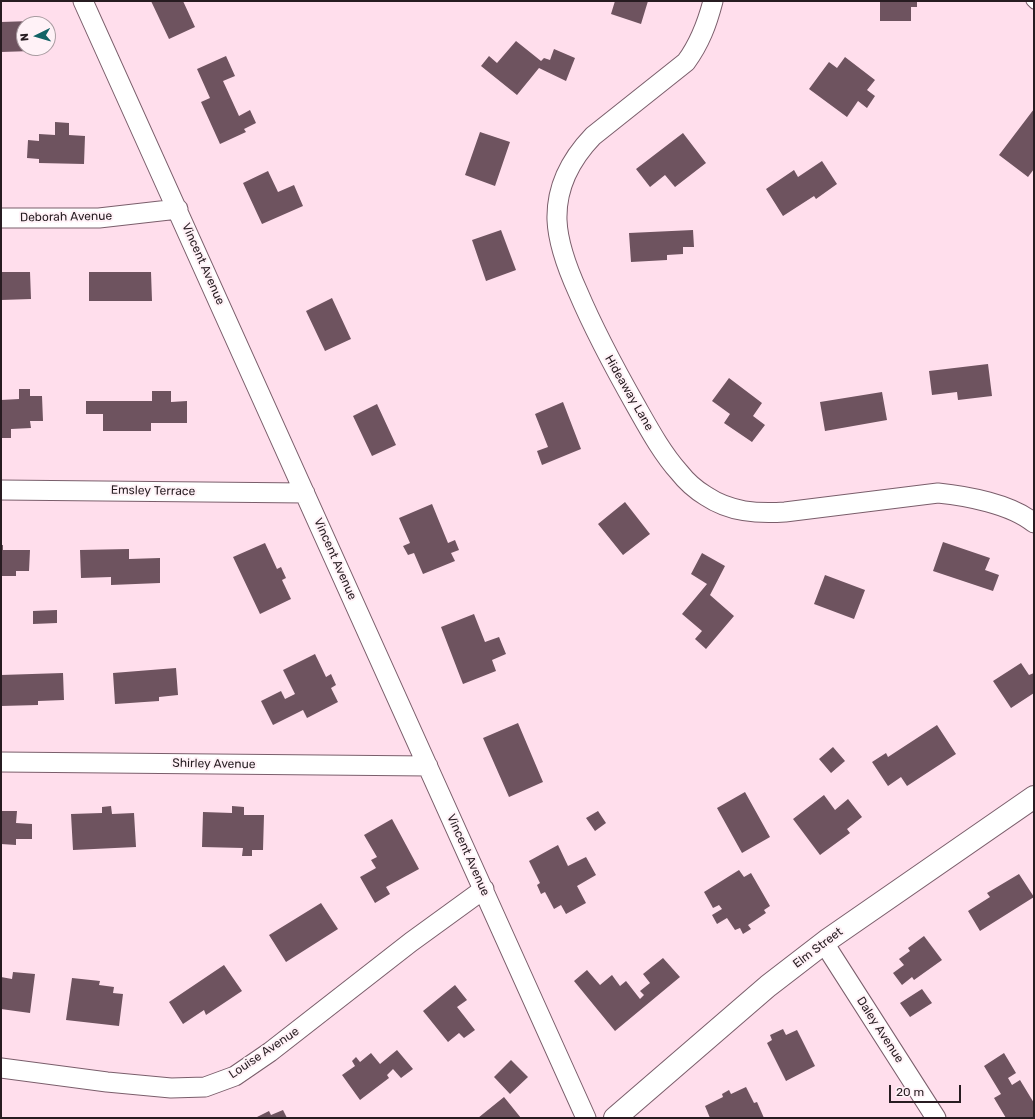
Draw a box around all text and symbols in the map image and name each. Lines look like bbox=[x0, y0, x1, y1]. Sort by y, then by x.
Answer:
north arrow bbox=[16, 16, 56, 56]
text: N bbox=[18, 32, 31, 42]
street label: Deborah Avenue bbox=[20, 209, 112, 225]
street label: Vincent Avenue bbox=[178, 221, 228, 307]
street label: Hideaway Lane bbox=[602, 353, 656, 433]
street label: Emsley Terrace bbox=[111, 483, 195, 499]
street label: Vincent Avenue bbox=[310, 516, 360, 602]
street label: Shirley Avenue bbox=[172, 756, 256, 772]
street label: Vincent Avenue bbox=[443, 812, 493, 898]
street label: Elm Street bbox=[790, 925, 846, 971]
street label: Daley Avenue bbox=[853, 994, 907, 1066]
street label: Louise Avenue bbox=[226, 1024, 302, 1082]
scale bar bbox=[891, 1077, 963, 1103]
text: 20 m bbox=[896, 1085, 924, 1099]

